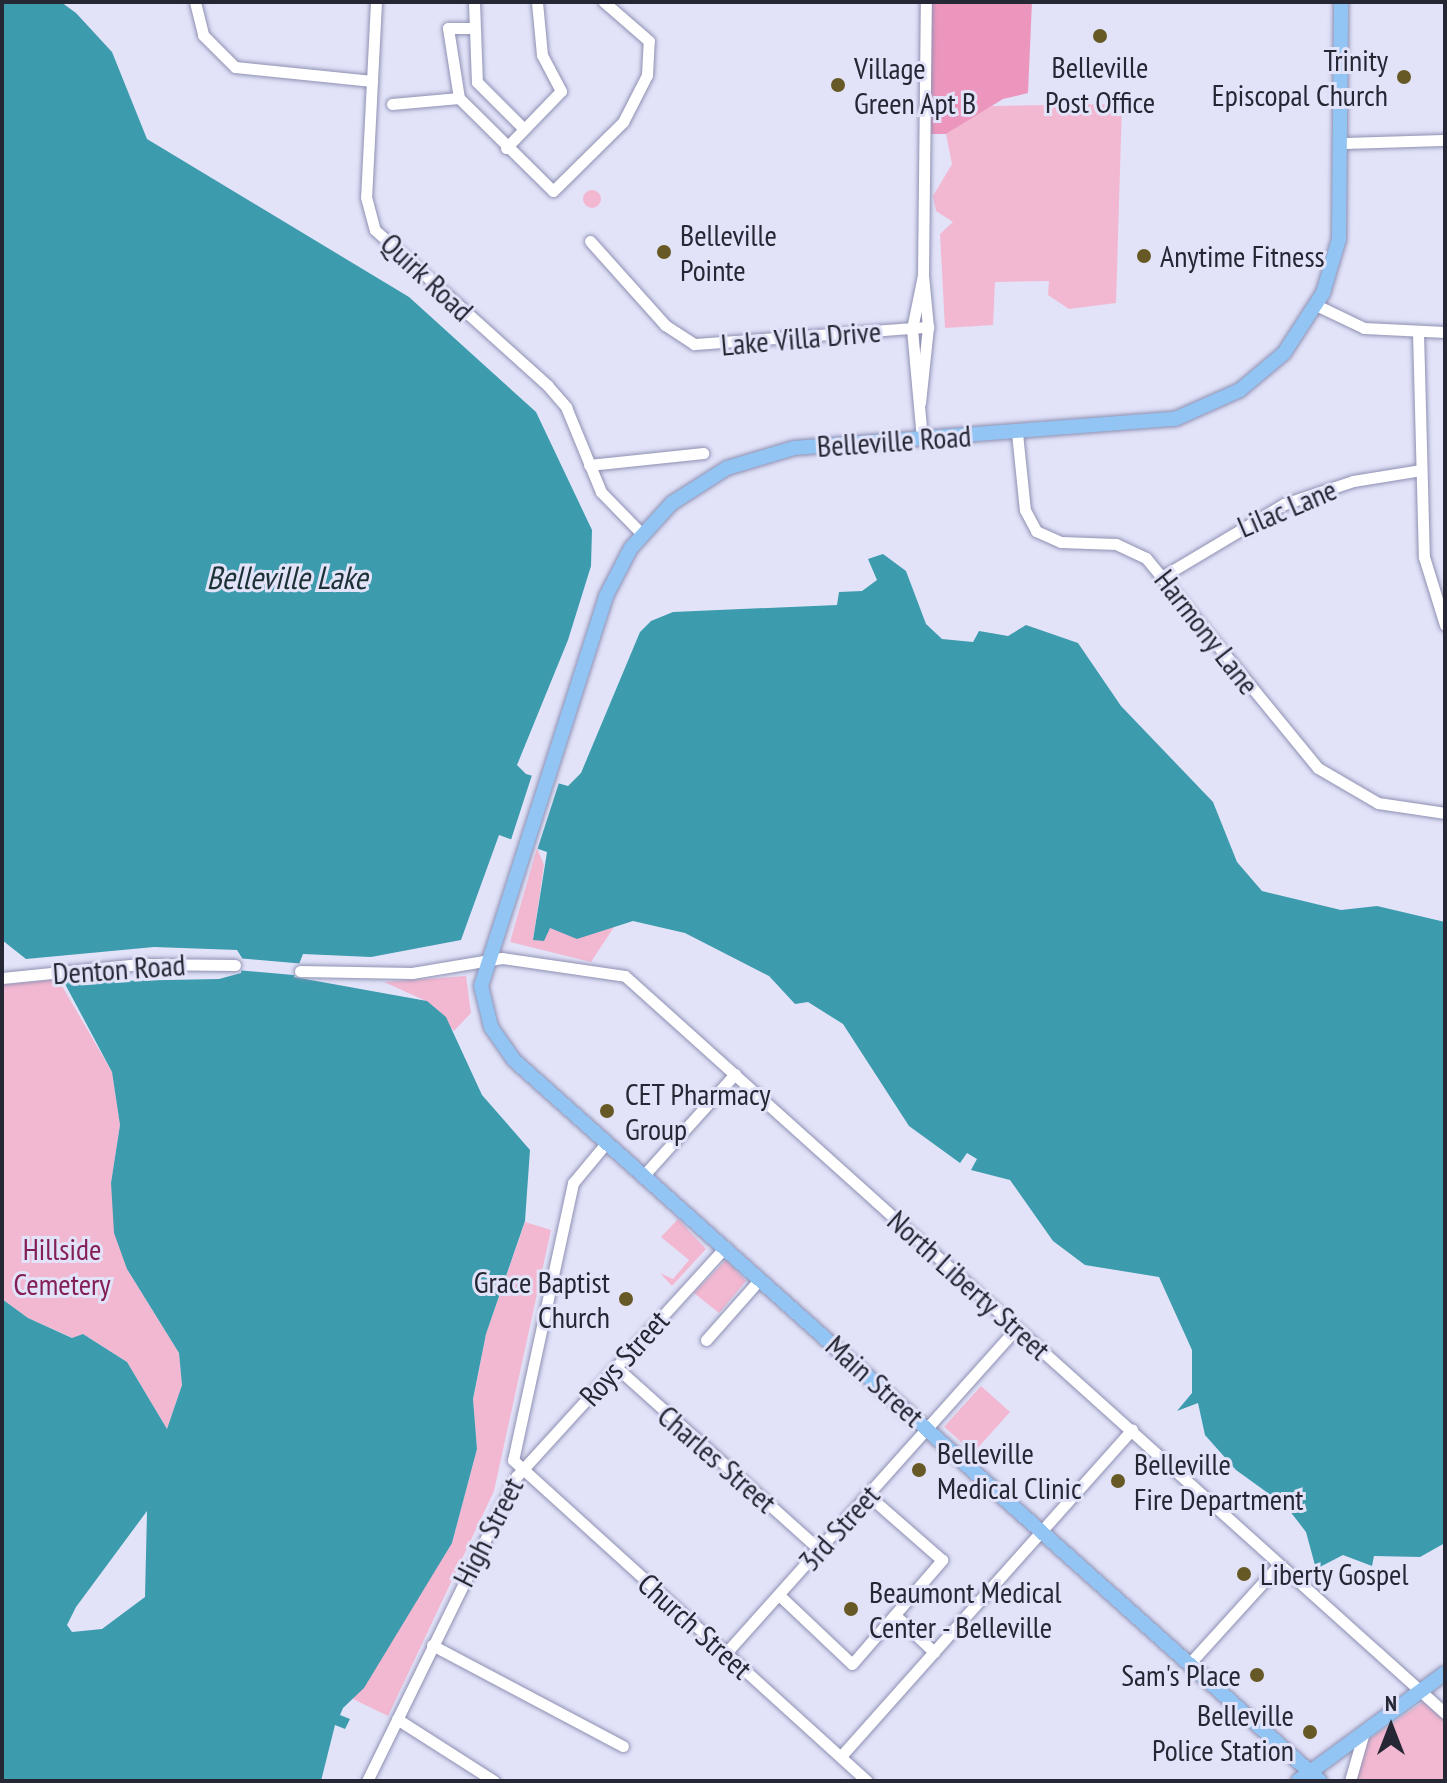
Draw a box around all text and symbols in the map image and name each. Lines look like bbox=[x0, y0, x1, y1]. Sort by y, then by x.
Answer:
marker: Belleville Post Office bbox=[1091, 27, 1109, 45]
place label: Trinity Episcopal Church bbox=[1212, 42, 1388, 112]
place label: Belleville Post Office bbox=[1045, 49, 1155, 120]
place label: Village Green Apt B bbox=[854, 50, 977, 120]
marker: Trinity Episcopal Church bbox=[1395, 68, 1413, 86]
marker: Village Green Apt B bbox=[829, 76, 847, 94]
place label: Belleville Pointe bbox=[680, 217, 777, 288]
street label: Quirk Road bbox=[373, 225, 481, 329]
place label: Anytime Fitness bbox=[1160, 238, 1325, 274]
marker: Belleville Pointe bbox=[655, 243, 673, 261]
marker: Anytime Fitness bbox=[1135, 247, 1153, 265]
street label: Lake Villa Drive bbox=[719, 313, 883, 363]
street label: Belleville Road bbox=[816, 418, 972, 464]
street label: Lilac Lane bbox=[1232, 471, 1342, 545]
water label: Belleville Lake bbox=[206, 558, 368, 596]
street label: Harmony Lane bbox=[1147, 562, 1267, 702]
street label: Denton Road bbox=[51, 946, 187, 992]
place label: CET Pharmacy Group bbox=[625, 1076, 772, 1146]
marker: CET Pharmacy Group bbox=[596, 1100, 618, 1122]
street label: North Liberty Street bbox=[880, 1202, 1058, 1368]
park label: Hillside Cemetery bbox=[13, 1231, 111, 1302]
place label: Grace Baptist Church bbox=[474, 1264, 610, 1334]
marker: Grace Baptist Church bbox=[617, 1290, 635, 1308]
street label: Roys Street bbox=[572, 1303, 676, 1413]
street label: Main Street bbox=[819, 1328, 931, 1434]
street label: Charles Street bbox=[650, 1398, 784, 1520]
place label: Belleville Medical Clinic bbox=[937, 1435, 1082, 1506]
place label: Belleville Fire Department bbox=[1134, 1446, 1304, 1516]
marker: Belleville Medical Clinic bbox=[908, 1459, 930, 1481]
street label: High Street bbox=[445, 1472, 531, 1592]
marker: Belleville Fire Department bbox=[1109, 1472, 1127, 1490]
street label: 3rd Street bbox=[791, 1478, 887, 1578]
place label: Liberty Gospel bbox=[1260, 1556, 1409, 1592]
marker: Liberty Gospel bbox=[1235, 1565, 1253, 1583]
street label: Church Street bbox=[631, 1566, 759, 1686]
place label: Beaumont Medical Center - Belleville bbox=[869, 1574, 1061, 1644]
marker: Beaumont Medical Center - Belleville bbox=[840, 1598, 862, 1620]
place label: Sam's Place bbox=[1121, 1657, 1241, 1693]
marker: Sam's Place bbox=[1248, 1666, 1266, 1684]
north arrow bbox=[1351, 1687, 1431, 1767]
text: N bbox=[1385, 1689, 1397, 1717]
place label: Belleville Police Station bbox=[1152, 1697, 1294, 1768]
marker: Belleville Police Station bbox=[1301, 1723, 1319, 1741]

